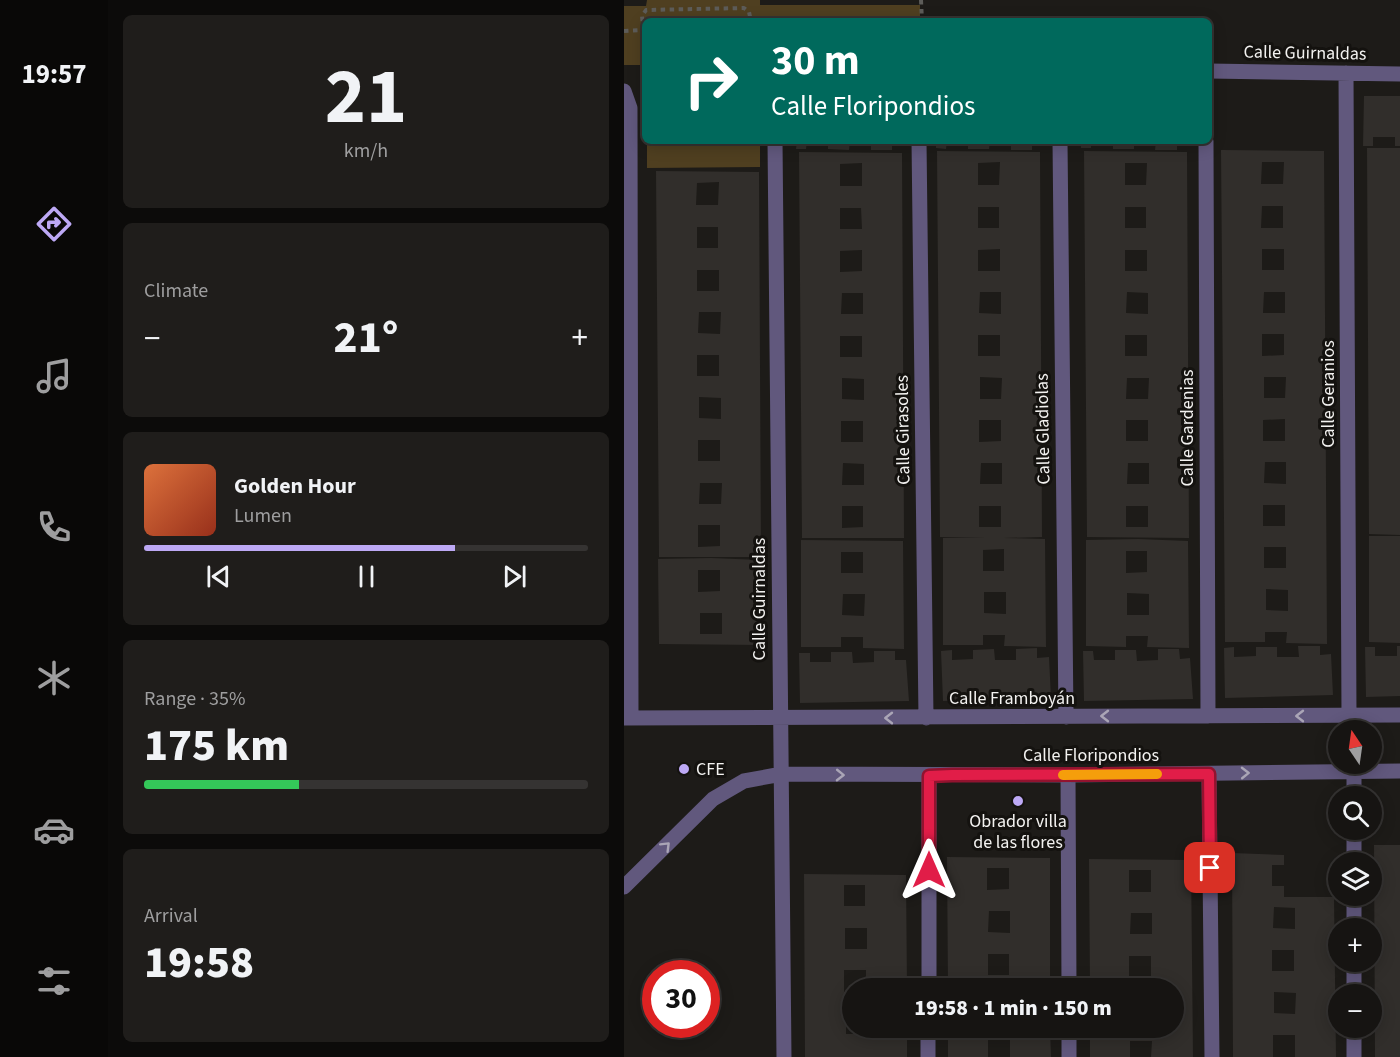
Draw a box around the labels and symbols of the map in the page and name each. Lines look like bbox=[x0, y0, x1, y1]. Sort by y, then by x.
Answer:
street label: Calle Guirnaldas bbox=[1243, 39, 1367, 67]
street label: Calle Geranios bbox=[1316, 340, 1341, 448]
street label: Calle Gardenias bbox=[1175, 369, 1200, 487]
street label: Calle Gladiolas bbox=[1030, 373, 1056, 485]
street label: Calle Girasoles bbox=[890, 375, 916, 485]
street label: Calle Guirnaldas bbox=[747, 538, 772, 660]
street label: Calle Framboyán bbox=[949, 686, 1075, 711]
one-way arrow bbox=[1100, 710, 1109, 722]
one-way arrow bbox=[1295, 710, 1304, 722]
one-way arrow bbox=[884, 712, 893, 724]
north arrow bbox=[1328, 720, 1382, 774]
street label: Calle Floripondios bbox=[1023, 743, 1159, 768]
place label: CFE bbox=[696, 757, 725, 782]
marker: CFE bbox=[677, 762, 691, 776]
one-way arrow bbox=[1240, 767, 1249, 780]
one-way arrow bbox=[836, 768, 845, 781]
marker: Obrador villa de las flores bbox=[1011, 794, 1025, 808]
place label: Obrador villa de las flores bbox=[969, 809, 1067, 855]
position arrow bbox=[897, 838, 961, 902]
one-way arrow bbox=[659, 842, 669, 853]
pin bbox=[1184, 842, 1235, 893]
speed limit sign: 30 bbox=[642, 960, 720, 1038]

